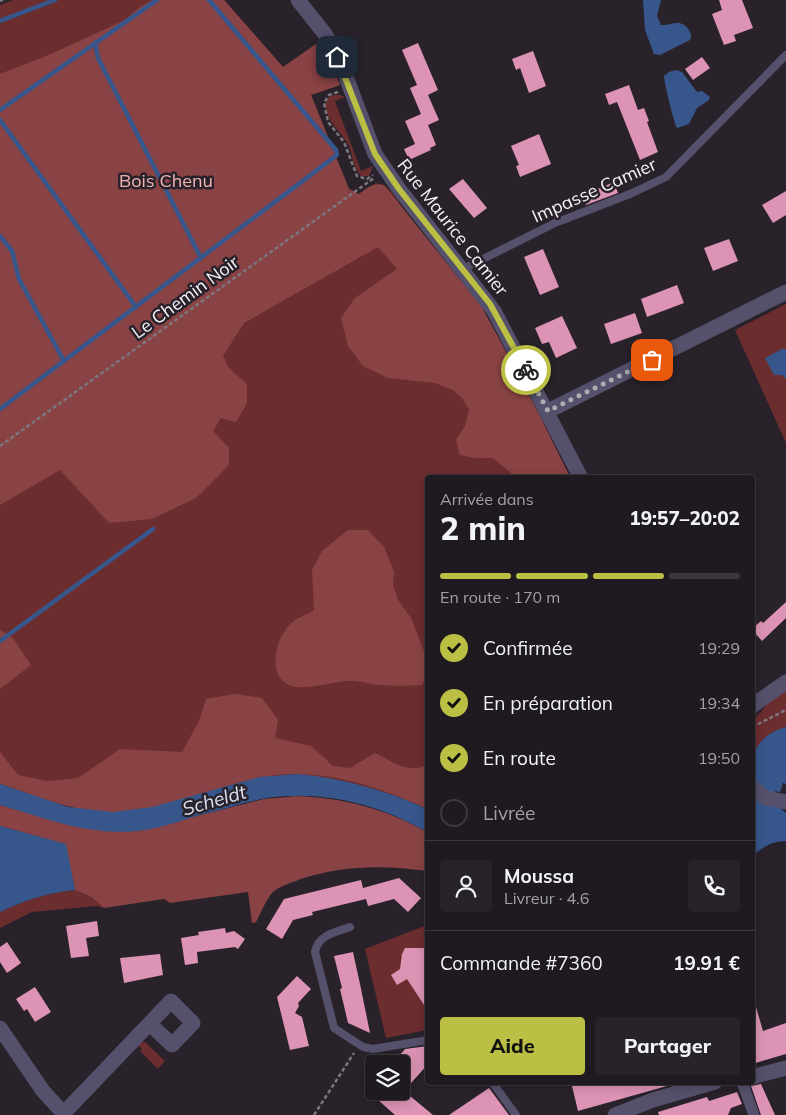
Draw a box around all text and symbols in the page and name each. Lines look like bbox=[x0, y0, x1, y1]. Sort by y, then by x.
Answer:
pin bbox=[316, 36, 358, 78]
icon: home bbox=[323, 43, 351, 71]
street label: Impasse Camier bbox=[528, 152, 660, 228]
street label: Rue Maurice Camier bbox=[392, 154, 514, 300]
park label: Bois Chenu bbox=[119, 169, 213, 192]
street label: Le Chemin Noir bbox=[127, 250, 243, 344]
pin bbox=[631, 339, 673, 381]
courier bbox=[501, 345, 551, 395]
icon: bag bbox=[638, 346, 666, 374]
icon: bike bbox=[512, 356, 540, 384]
text: Arrivée dans bbox=[440, 489, 534, 509]
text: 19:57–20:02 bbox=[629, 506, 740, 530]
text: 2 min bbox=[440, 508, 526, 548]
text: En route · 170 m bbox=[440, 587, 560, 607]
icon: check bbox=[440, 634, 468, 662]
text: Confirmée bbox=[483, 636, 572, 660]
text: 19:29 bbox=[698, 638, 740, 658]
icon: check bbox=[440, 689, 468, 717]
text: En préparation bbox=[483, 691, 613, 715]
text: 19:34 bbox=[698, 693, 740, 713]
icon: check bbox=[440, 744, 468, 772]
text: En route bbox=[483, 746, 556, 770]
text: 19:50 bbox=[698, 748, 740, 768]
water label: Scheldt bbox=[179, 779, 250, 821]
text: Livrée bbox=[483, 801, 535, 825]
button: person bbox=[440, 860, 492, 912]
button: phone bbox=[688, 860, 740, 912]
text: Moussa bbox=[504, 864, 574, 888]
text: Livreur · 4.6 bbox=[504, 888, 589, 908]
text: Commande #7360 bbox=[440, 951, 603, 975]
text: 19.91 € bbox=[673, 951, 740, 975]
button: Aide bbox=[440, 1017, 585, 1075]
button: Partager bbox=[595, 1017, 740, 1075]
map controls bbox=[365, 1055, 410, 1100]
button: layers bbox=[365, 1055, 410, 1100]

